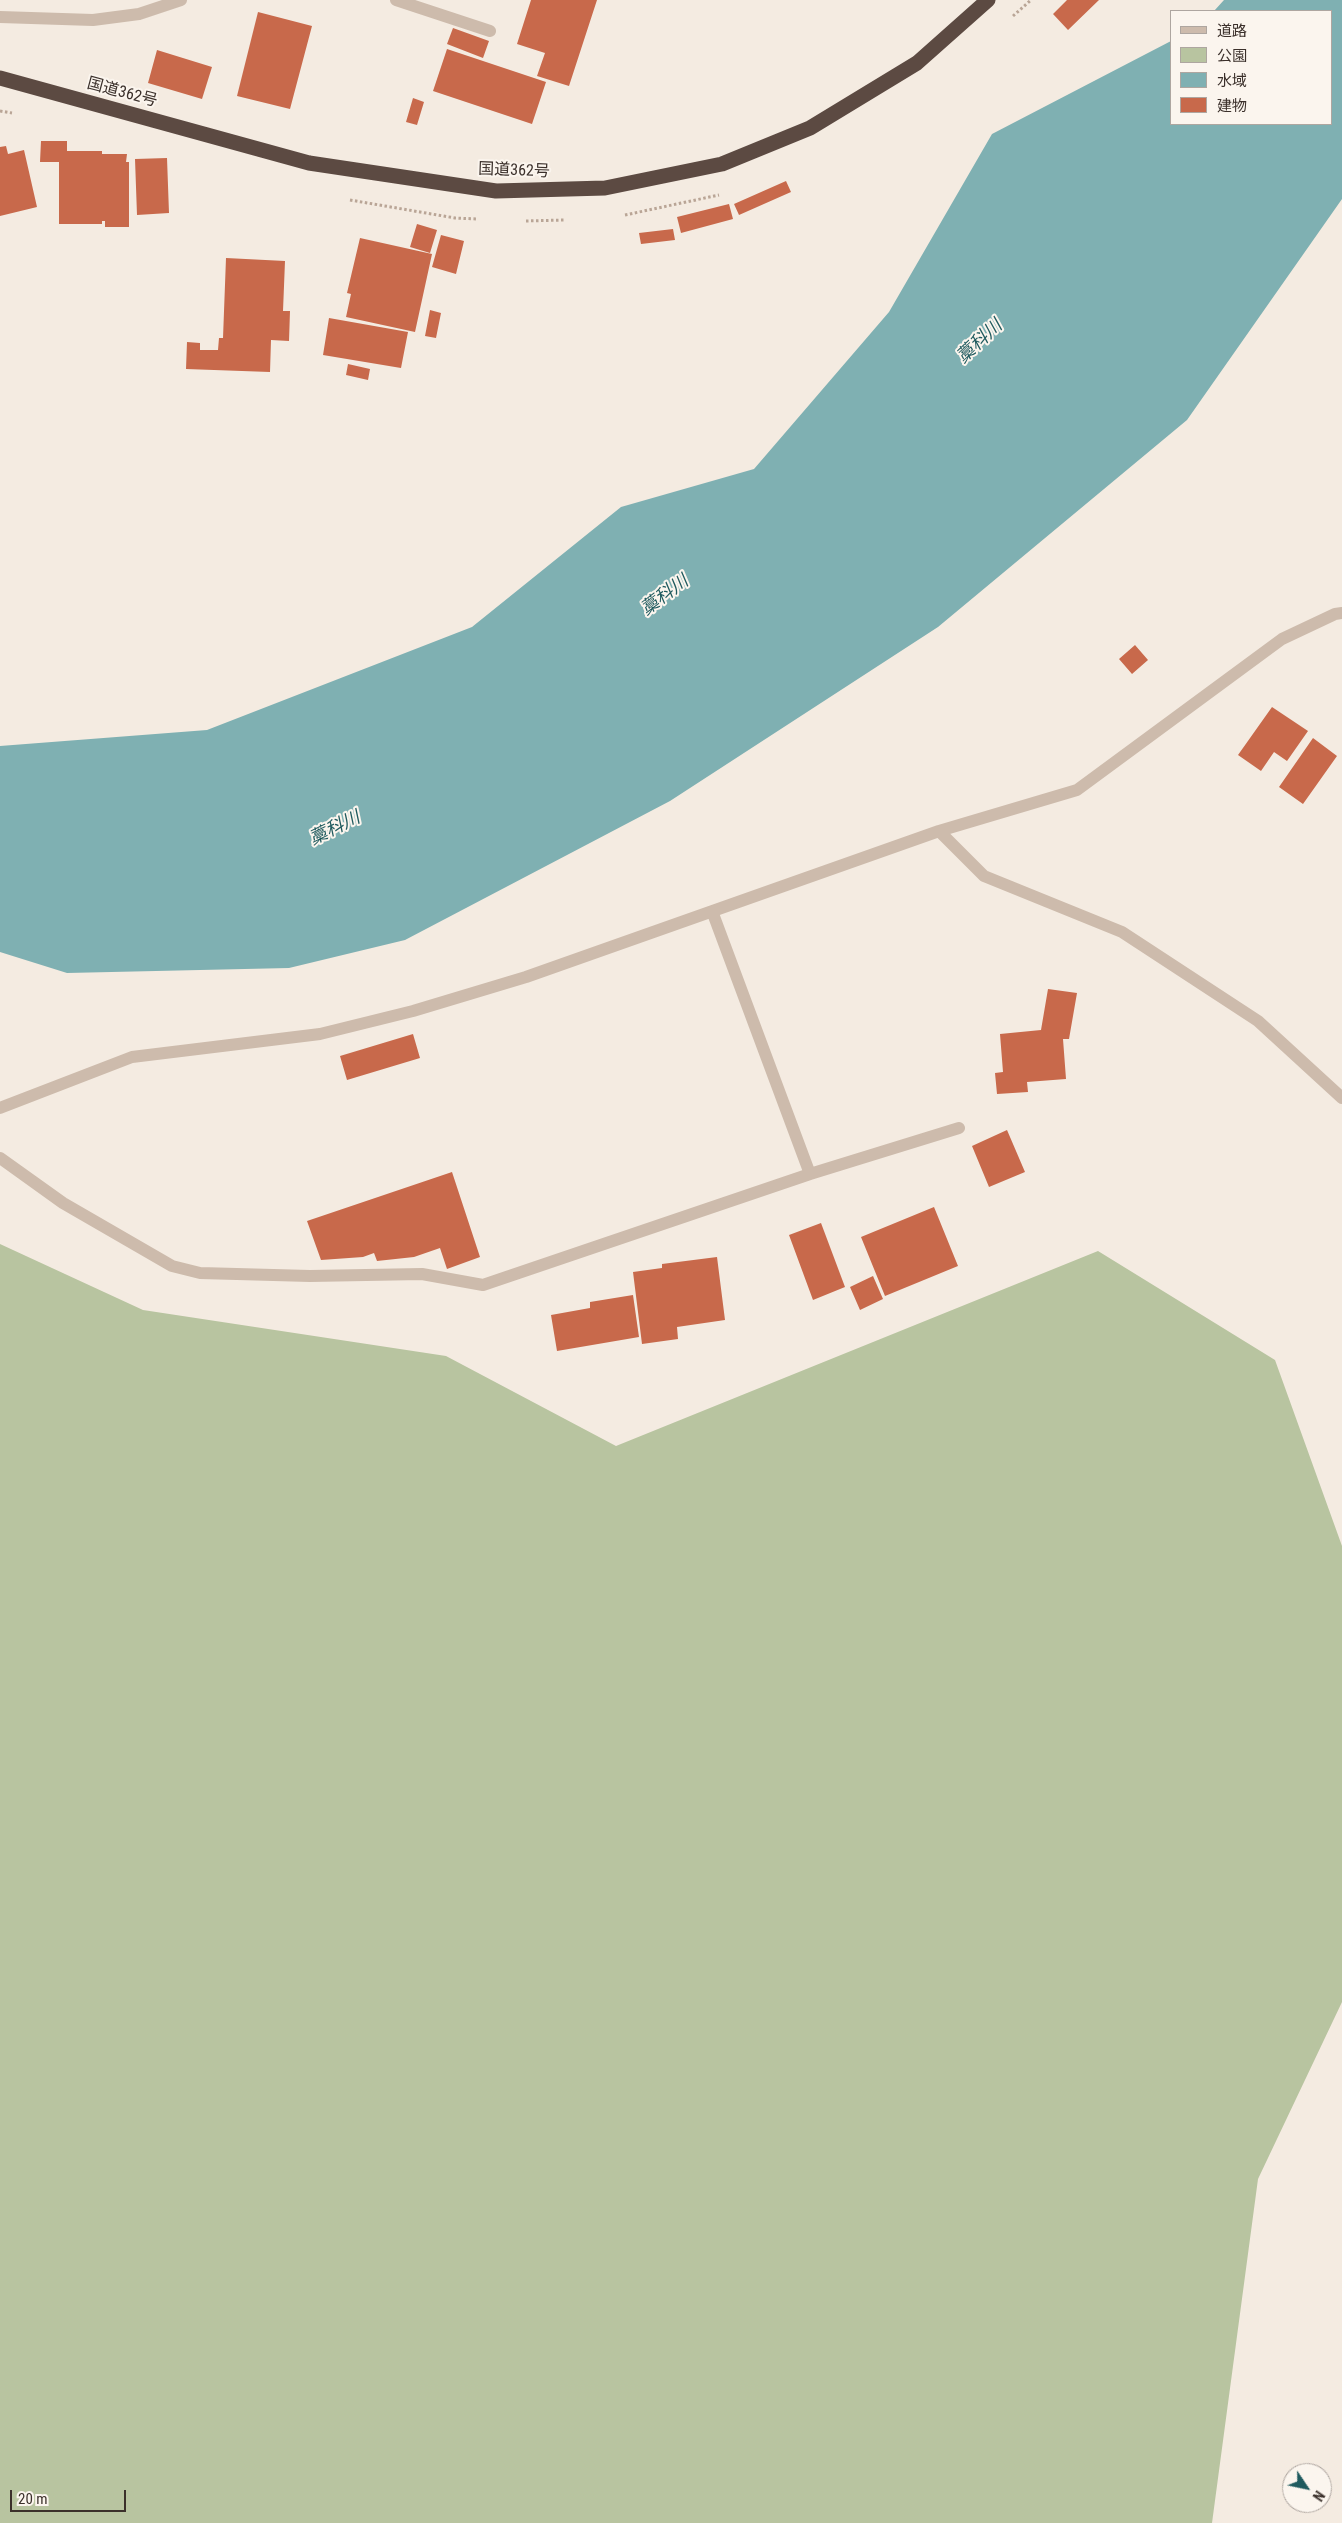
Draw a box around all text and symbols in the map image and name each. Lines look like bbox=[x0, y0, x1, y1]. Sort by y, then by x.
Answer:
legend bbox=[1170, 10, 1332, 125]
text: 道路 bbox=[1217, 22, 1247, 40]
text: 公園 bbox=[1217, 47, 1247, 65]
text: 水域 bbox=[1217, 72, 1247, 90]
street label: 国道362号 bbox=[85, 74, 159, 112]
text: 建物 bbox=[1217, 97, 1247, 115]
street label: 国道362号 bbox=[478, 160, 550, 182]
water label: 藁科川 bbox=[953, 316, 1007, 368]
water label: 藁科川 bbox=[637, 571, 693, 621]
water label: 藁科川 bbox=[306, 807, 364, 851]
north arrow bbox=[1282, 2463, 1332, 2513]
scale bar bbox=[12, 2480, 129, 2512]
text: N bbox=[1310, 2488, 1328, 2504]
text: 20 m bbox=[18, 2490, 48, 2508]

